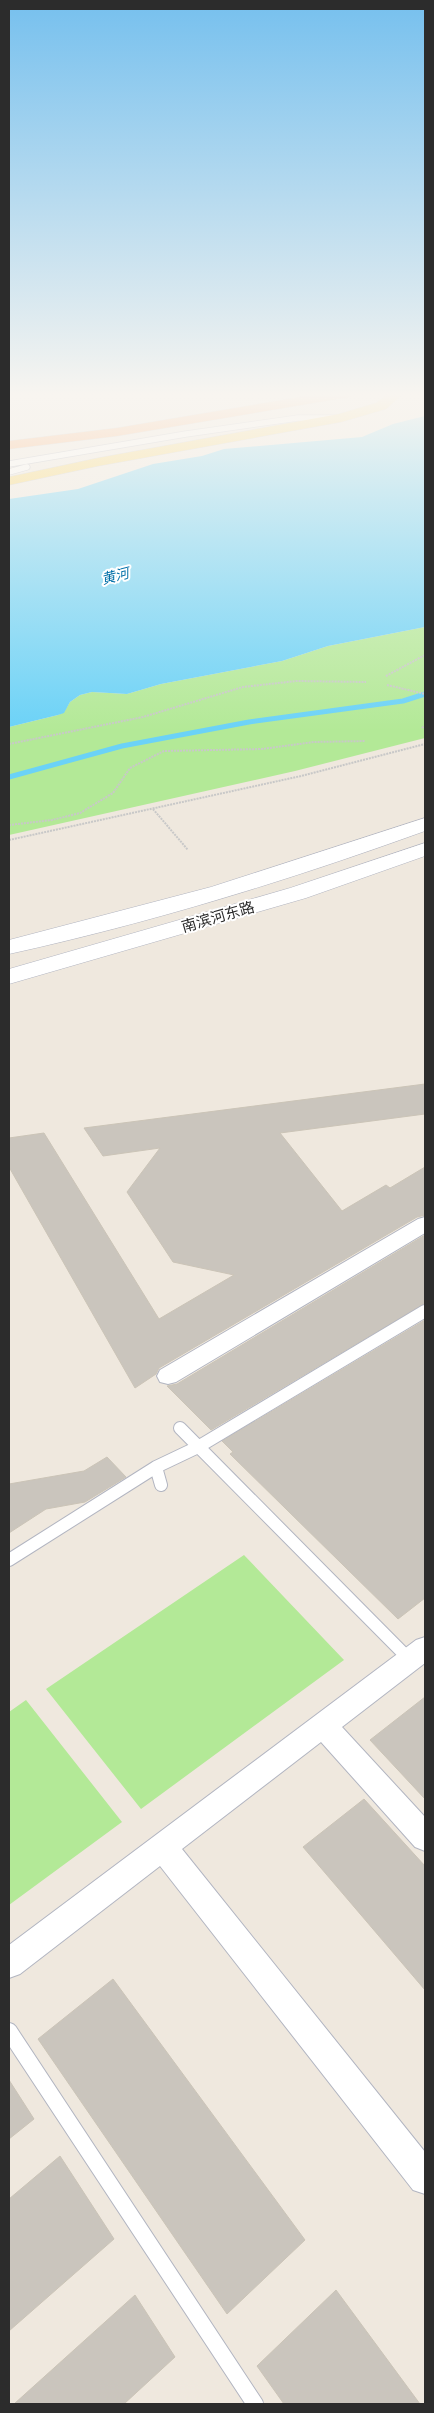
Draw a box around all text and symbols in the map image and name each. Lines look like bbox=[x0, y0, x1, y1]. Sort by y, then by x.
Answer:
water label: 黄河 bbox=[99, 563, 133, 587]
street label: 南滨河东路 bbox=[179, 897, 256, 935]

